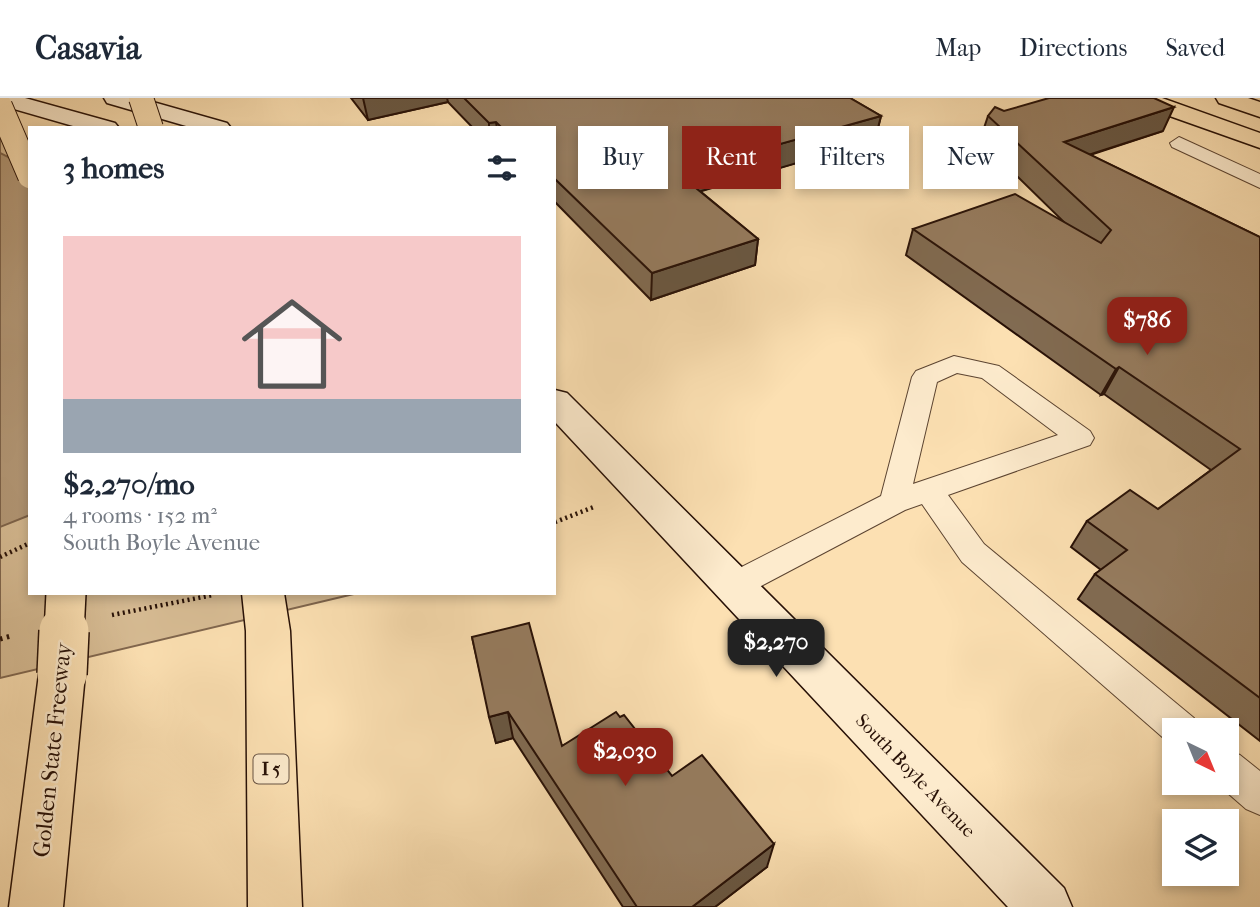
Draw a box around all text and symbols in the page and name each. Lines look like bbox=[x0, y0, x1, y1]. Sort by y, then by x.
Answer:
text: Casavia bbox=[35, 29, 141, 68]
text: Map bbox=[935, 34, 981, 62]
text: Directions bbox=[1019, 34, 1127, 62]
text: Saved bbox=[1165, 34, 1225, 62]
chip: Buy bbox=[578, 126, 668, 189]
chip: Rent bbox=[682, 126, 781, 189]
chip: Filters bbox=[795, 126, 909, 189]
chip: New bbox=[923, 126, 1018, 189]
icon: filters bbox=[483, 149, 521, 187]
text: 3 homes bbox=[63, 151, 164, 186]
icon: home bbox=[229, 281, 355, 407]
pin: $786 bbox=[1106, 298, 1188, 357]
text: $786 bbox=[1123, 306, 1171, 333]
text: $2,270/mo bbox=[63, 467, 195, 502]
text: 4 rooms · 152 m² bbox=[63, 502, 217, 529]
text: South Boyle Avenue bbox=[63, 529, 260, 556]
pin: $2,270 bbox=[719, 620, 833, 679]
text: $2,270 bbox=[744, 628, 808, 655]
street label: Golden State Freeway bbox=[28, 641, 77, 859]
street label: South Boyle Avenue bbox=[851, 709, 980, 842]
north arrow bbox=[1162, 718, 1239, 794]
map controls bbox=[1162, 718, 1239, 886]
pin: $2,030 bbox=[568, 728, 682, 788]
text: $2,030 bbox=[593, 737, 657, 764]
road number: I 5 bbox=[254, 754, 288, 784]
button: layers bbox=[1162, 809, 1239, 886]

